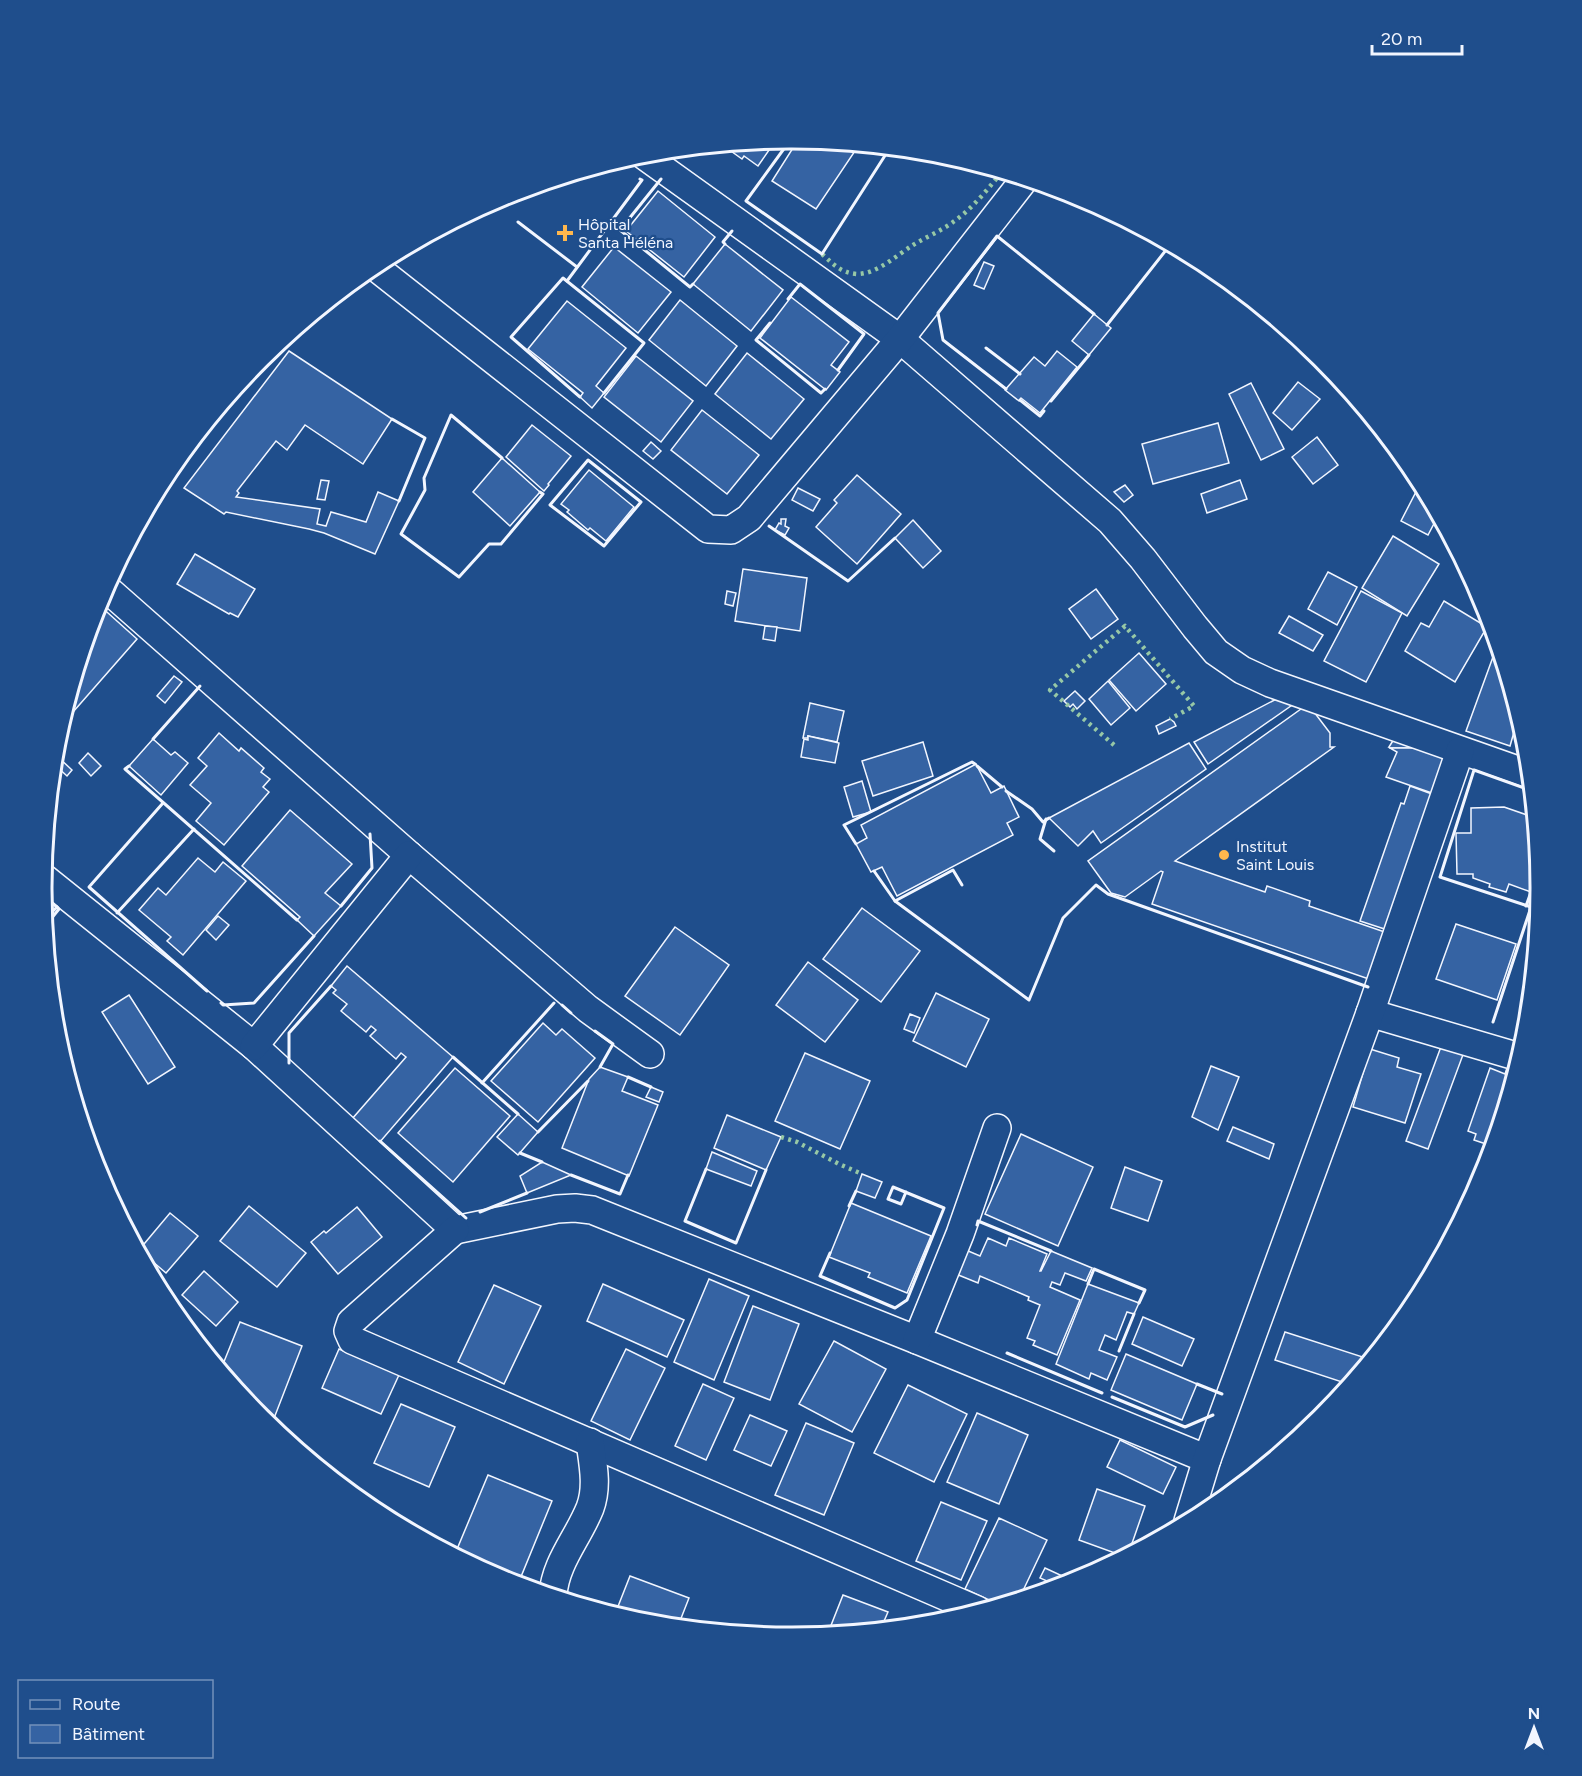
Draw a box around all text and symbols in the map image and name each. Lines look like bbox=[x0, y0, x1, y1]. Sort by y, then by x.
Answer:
scale bar bbox=[1372, 18, 1462, 56]
text: 20 m bbox=[1381, 28, 1422, 50]
place label: Hôpital Santa Héléna bbox=[578, 215, 673, 252]
marker: Hôpital Santa Héléna bbox=[556, 224, 574, 242]
place label: Institut Saint Louis bbox=[1236, 837, 1314, 874]
marker: Institut Saint Louis bbox=[1217, 848, 1231, 862]
legend bbox=[18, 1680, 213, 1758]
text: Route bbox=[72, 1693, 121, 1715]
north arrow bbox=[1504, 1698, 1564, 1758]
text: N bbox=[1528, 1704, 1540, 1723]
text: Bâtiment bbox=[72, 1723, 145, 1745]

